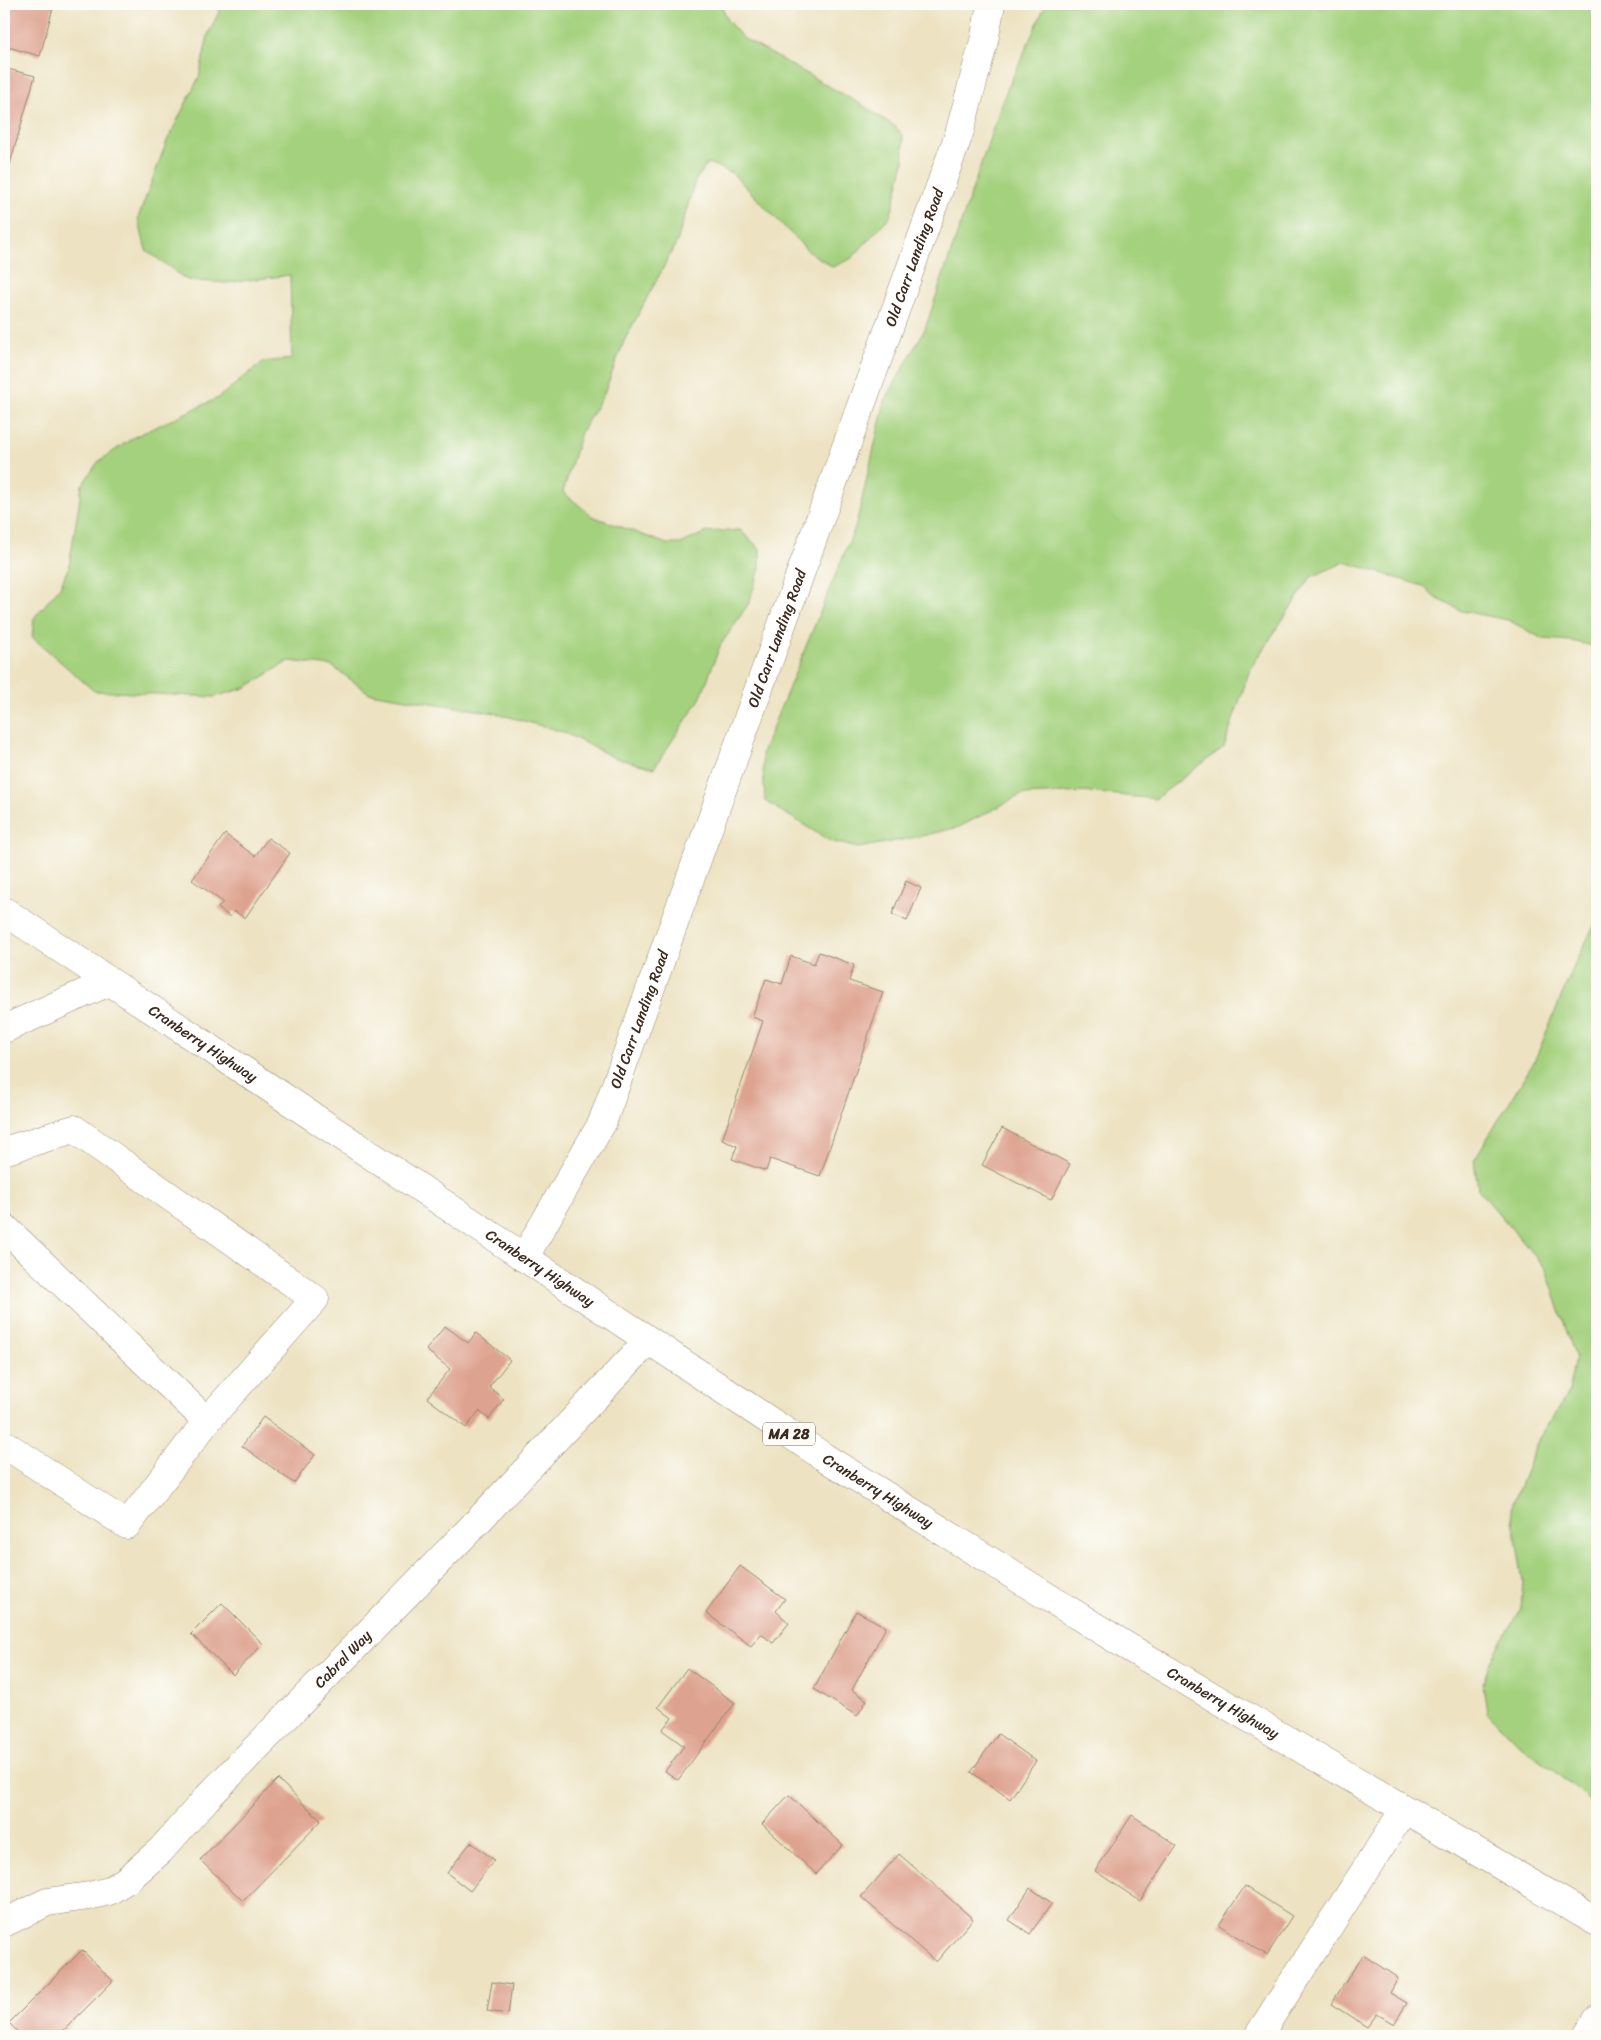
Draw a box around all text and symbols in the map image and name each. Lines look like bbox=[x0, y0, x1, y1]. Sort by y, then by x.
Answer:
street label: Old Carr Landing Road bbox=[877, 184, 952, 330]
street label: Old Carr Landing Road bbox=[740, 565, 814, 711]
street label: Old Carr Landing Road bbox=[602, 946, 677, 1092]
street label: Cranberry Highway bbox=[143, 998, 263, 1090]
street label: Cranberry Highway bbox=[480, 1222, 600, 1314]
road number: MA 28 bbox=[763, 1422, 815, 1446]
street label: Cranberry Highway bbox=[818, 1446, 939, 1536]
street label: Cabral Way bbox=[308, 1623, 378, 1695]
street label: Cranberry Highway bbox=[1162, 1660, 1285, 1746]

